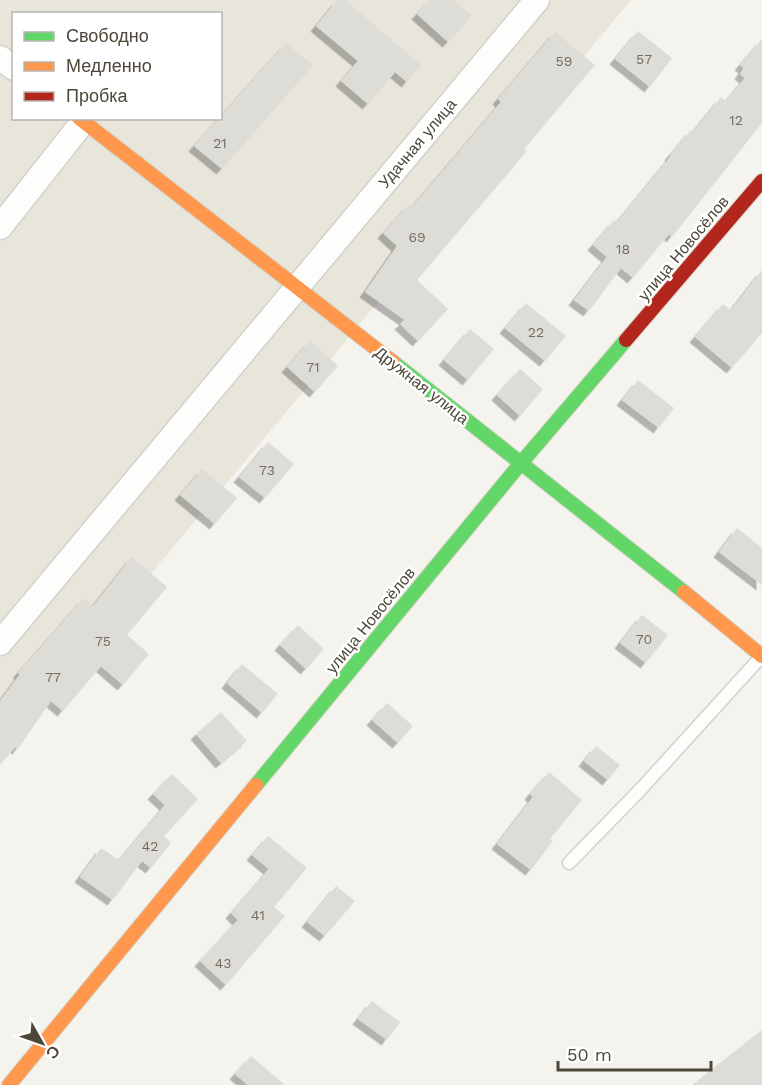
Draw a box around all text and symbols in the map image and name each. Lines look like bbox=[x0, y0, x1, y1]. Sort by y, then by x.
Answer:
legend bbox=[12, 12, 222, 120]
text: Свободно bbox=[66, 25, 149, 46]
house number: 57 bbox=[636, 51, 652, 67]
house number: 59 bbox=[556, 53, 572, 69]
text: Медленно bbox=[66, 55, 152, 76]
text: Пробка bbox=[66, 85, 129, 106]
street label: Удачная улица bbox=[374, 95, 460, 192]
house number: 12 bbox=[729, 112, 743, 128]
house number: 21 bbox=[213, 135, 227, 151]
street label: улица Новосёлов bbox=[634, 192, 733, 305]
house number: 69 bbox=[408, 229, 426, 245]
house number: 18 bbox=[616, 241, 630, 257]
house number: 22 bbox=[528, 324, 544, 340]
street label: Дружная улица bbox=[371, 343, 473, 428]
house number: 71 bbox=[306, 359, 320, 375]
house number: 73 bbox=[259, 462, 275, 478]
street label: улица Новосёлов bbox=[322, 563, 419, 677]
house number: 70 bbox=[636, 631, 652, 647]
house number: 75 bbox=[95, 633, 111, 649]
house number: 77 bbox=[45, 669, 61, 685]
house number: 42 bbox=[142, 838, 158, 854]
house number: 41 bbox=[251, 907, 265, 923]
house number: 43 bbox=[215, 955, 231, 971]
north arrow bbox=[12, 1013, 72, 1073]
scale bar bbox=[558, 1034, 711, 1072]
text: С bbox=[42, 1042, 64, 1063]
text: 50 m bbox=[567, 1044, 612, 1065]

